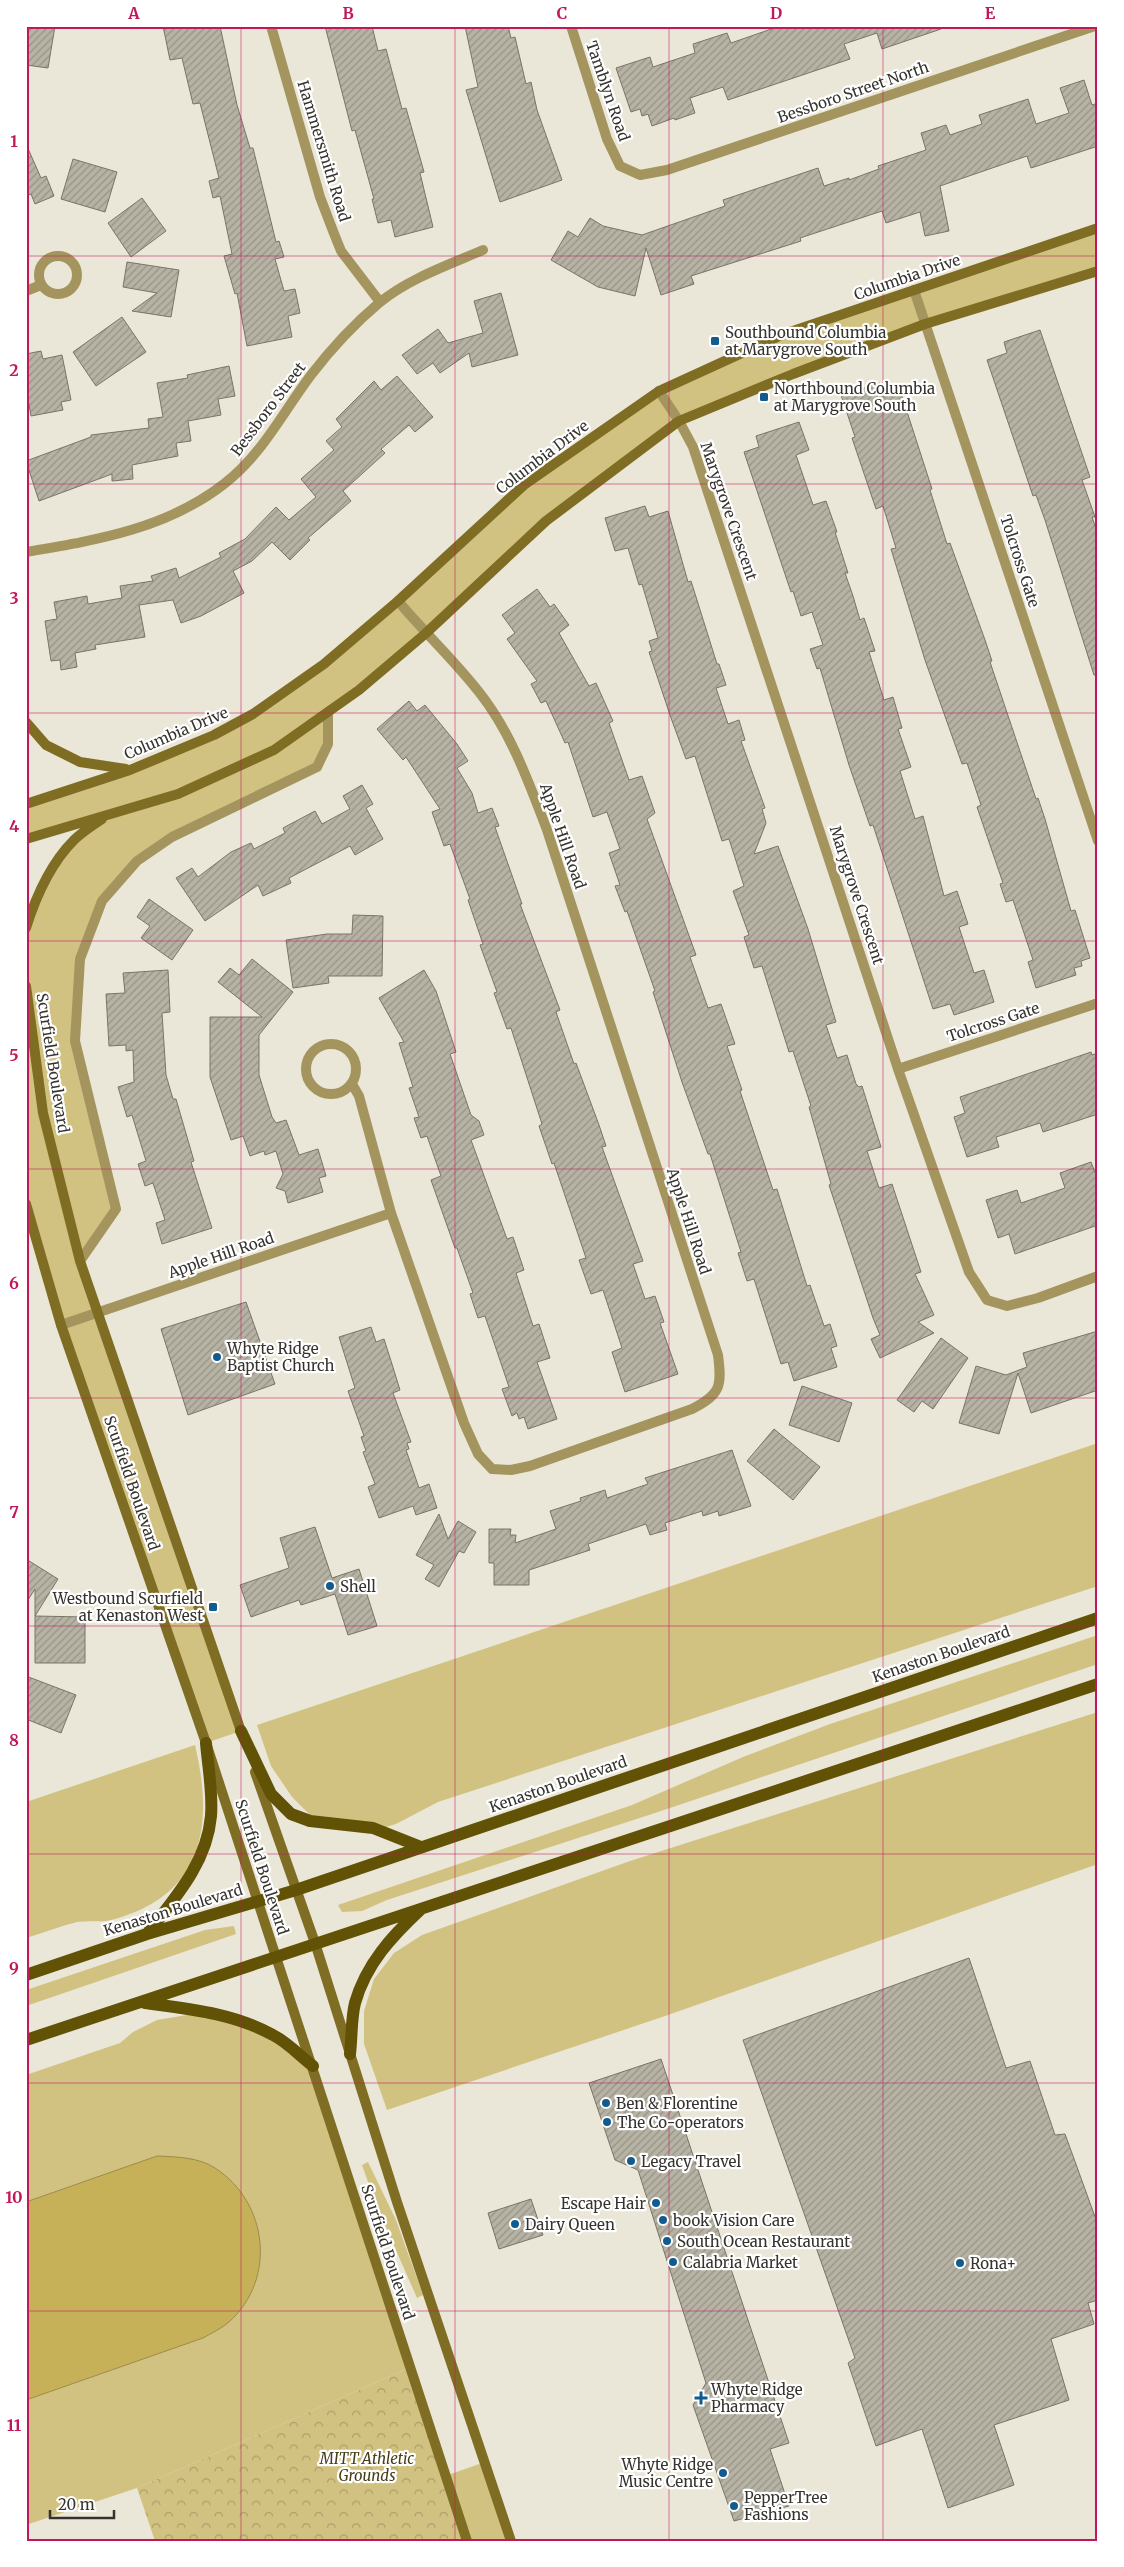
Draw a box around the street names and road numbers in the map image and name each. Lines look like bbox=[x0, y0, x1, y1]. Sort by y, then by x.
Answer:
street label: Tamblyn Road bbox=[582, 38, 634, 144]
street label: Bessboro Street North bbox=[775, 57, 931, 127]
street label: Hammersmith Road bbox=[293, 78, 355, 224]
street label: Columbia Drive bbox=[851, 250, 963, 304]
street label: Bessboro Street bbox=[227, 358, 310, 460]
street label: Columbia Drive bbox=[492, 416, 592, 498]
street label: Marygrove Crescent bbox=[696, 440, 762, 583]
street label: Tolcross Gate bbox=[996, 512, 1044, 610]
street label: Columbia Drive bbox=[121, 702, 231, 763]
street label: Apple Hill Road bbox=[536, 780, 590, 891]
street label: Marygrove Crescent bbox=[826, 823, 888, 967]
street label: Scurfield Boulevard bbox=[33, 992, 73, 1134]
street label: Tolcross Gate bbox=[944, 998, 1042, 1046]
street label: Apple Hill Road bbox=[663, 1164, 715, 1277]
street label: Apple Hill Road bbox=[165, 1228, 276, 1282]
street label: Scurfield Boulevard bbox=[100, 1413, 164, 1553]
street label: Kenaston Boulevard bbox=[870, 1622, 1012, 1686]
street label: Kenaston Boulevard bbox=[487, 1752, 629, 1816]
street label: Scurfield Boulevard bbox=[231, 1797, 293, 1937]
street label: Kenaston Boulevard bbox=[101, 1880, 245, 1940]
street label: Scurfield Boulevard bbox=[357, 2182, 419, 2322]

